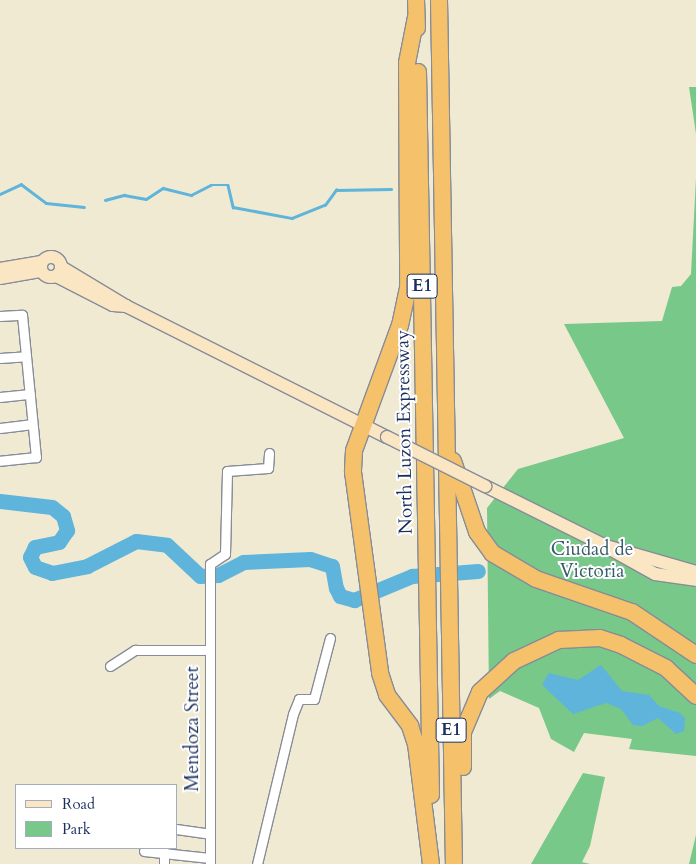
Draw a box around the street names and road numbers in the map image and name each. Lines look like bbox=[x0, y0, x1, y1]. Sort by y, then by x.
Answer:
road number: E1 bbox=[406, 270, 438, 302]
street label: North Luzon Expressway bbox=[392, 330, 418, 534]
street label: Mendoza Street bbox=[182, 666, 204, 792]
road number: E1 bbox=[435, 714, 467, 746]

